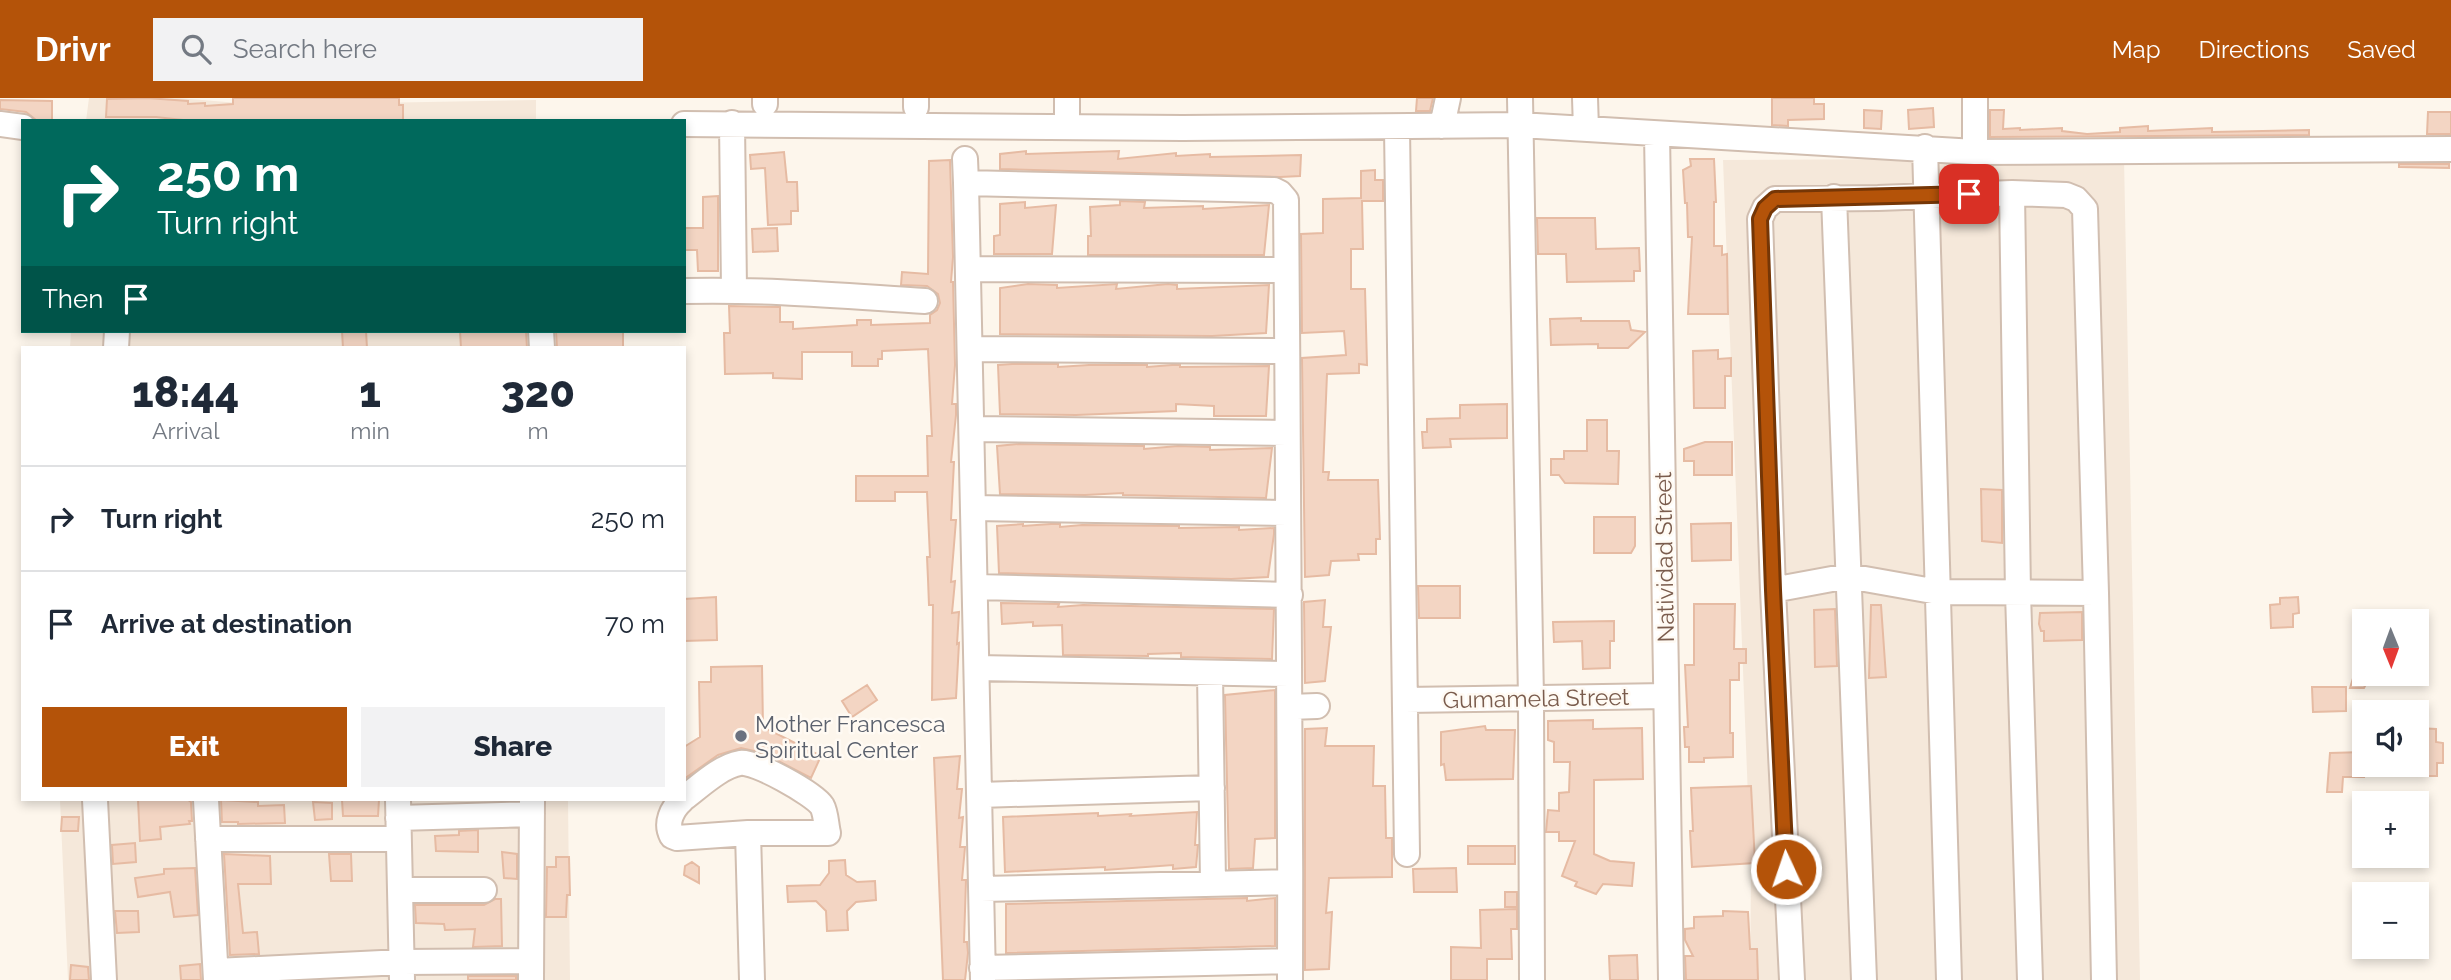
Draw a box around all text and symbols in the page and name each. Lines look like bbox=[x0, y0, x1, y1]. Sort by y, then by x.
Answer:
search box bbox=[153, 18, 643, 81]
text: Drivr bbox=[35, 30, 111, 69]
icon: search bbox=[177, 30, 215, 68]
text: Search here bbox=[233, 34, 377, 64]
text: Map bbox=[2112, 35, 2161, 64]
text: Directions bbox=[2199, 35, 2309, 64]
text: Saved bbox=[2347, 35, 2416, 64]
text: 250 m bbox=[157, 145, 299, 202]
icon: right bbox=[42, 147, 133, 238]
pin bbox=[1939, 164, 1999, 224]
icon: arrive bbox=[1950, 175, 1988, 213]
text: Turn right bbox=[157, 204, 298, 241]
icon: arrive bbox=[117, 280, 155, 318]
text: Then bbox=[42, 284, 103, 314]
text: 18:44 bbox=[132, 368, 239, 417]
text: 1 bbox=[359, 368, 381, 417]
text: 320 bbox=[501, 368, 575, 417]
text: Arrival bbox=[152, 417, 219, 444]
text: min bbox=[350, 417, 390, 444]
text: m bbox=[527, 417, 549, 444]
street label: Natividad Street bbox=[1649, 471, 1679, 643]
icon: right bbox=[42, 500, 80, 538]
text: Turn right bbox=[101, 504, 222, 534]
text: 250 m bbox=[591, 504, 665, 534]
icon: arrive bbox=[42, 605, 80, 643]
text: Arrive at destination bbox=[101, 609, 352, 639]
text: 70 m bbox=[605, 609, 665, 639]
north arrow bbox=[2352, 609, 2429, 686]
map controls bbox=[2352, 609, 2429, 959]
street label: Gumamela Street bbox=[1442, 683, 1630, 713]
button: sound bbox=[2352, 700, 2429, 777]
button: Exit bbox=[42, 707, 347, 787]
button: Share bbox=[361, 707, 665, 787]
place label: Mother Francesca Spiritual Center bbox=[755, 710, 945, 763]
marker: Mother Francesca Spiritual Center bbox=[733, 728, 749, 744]
button: + bbox=[2352, 791, 2429, 868]
position arrow bbox=[1749, 832, 1823, 906]
button: − bbox=[2352, 882, 2429, 959]

